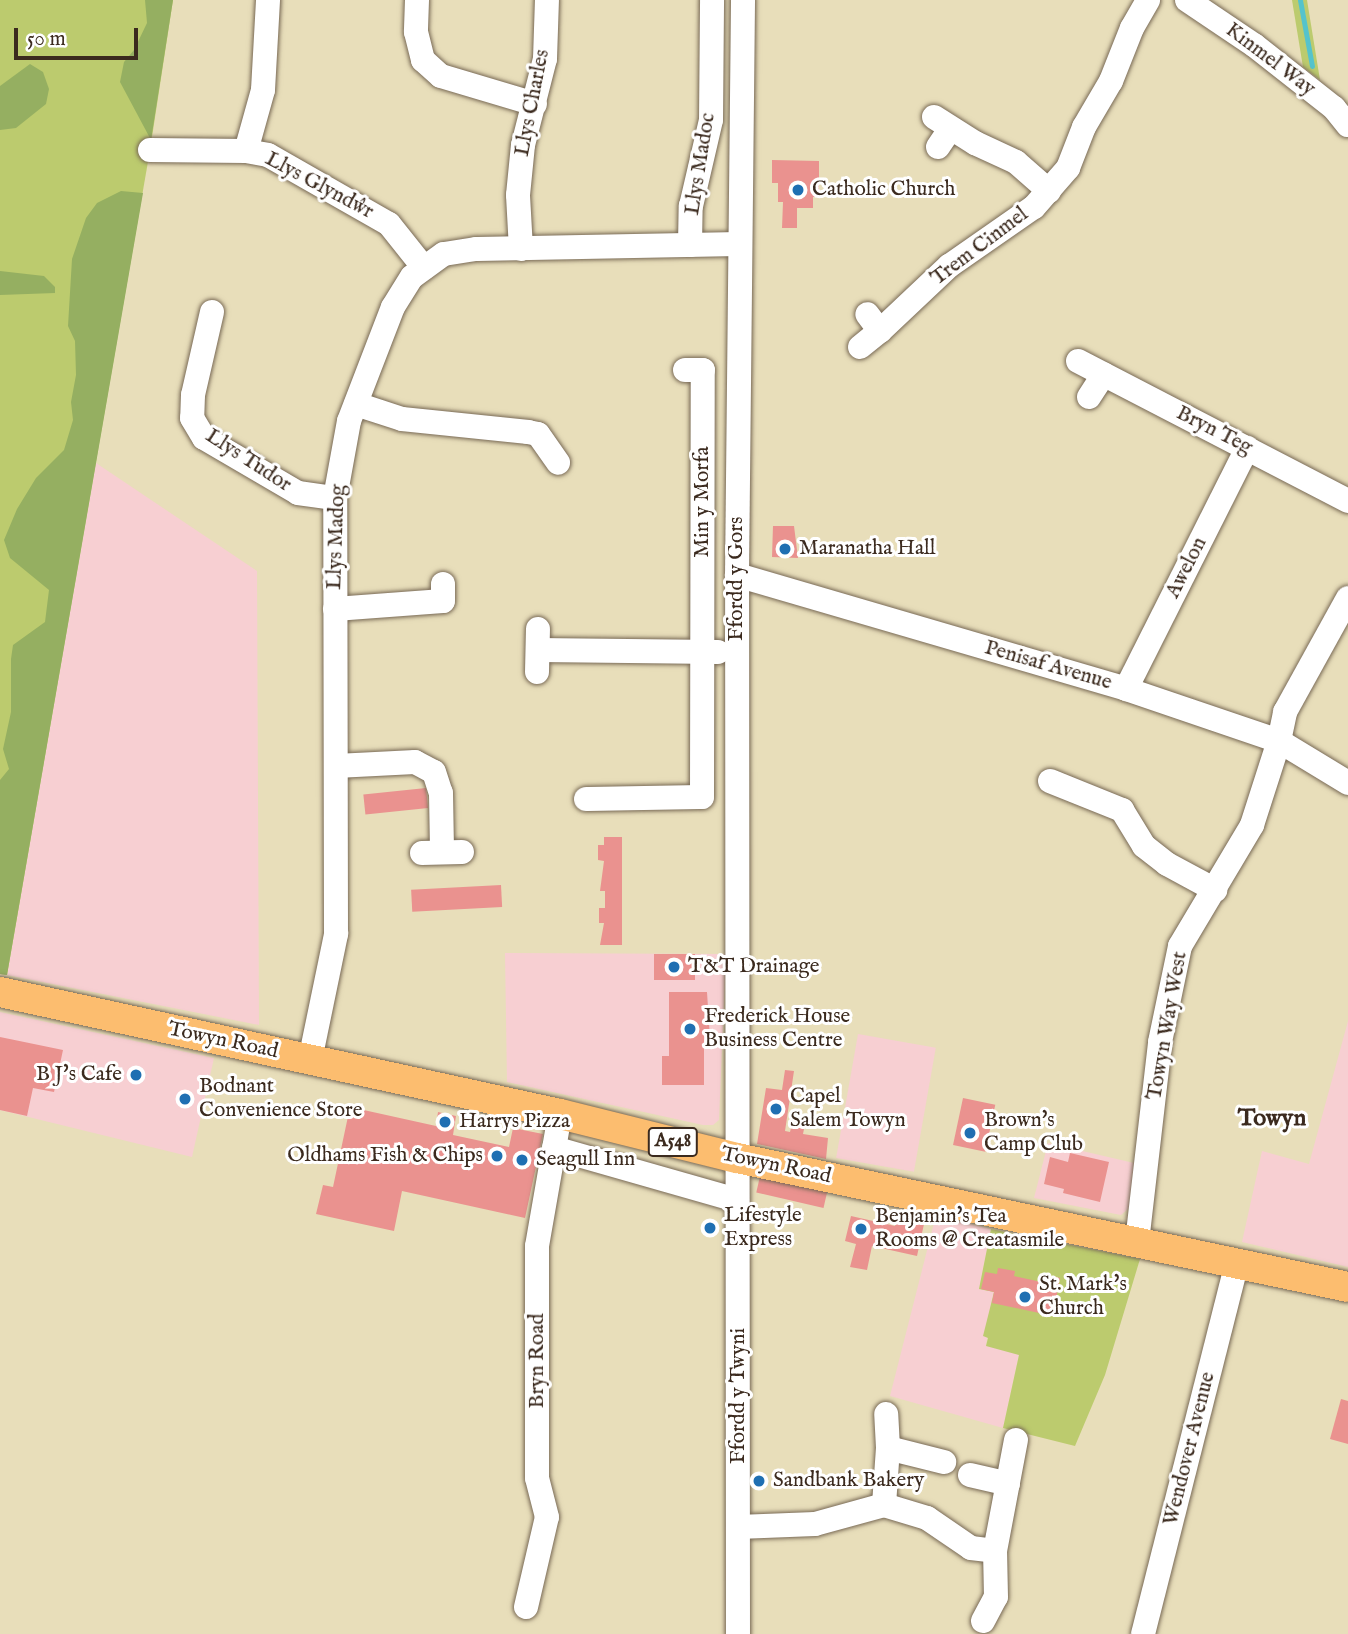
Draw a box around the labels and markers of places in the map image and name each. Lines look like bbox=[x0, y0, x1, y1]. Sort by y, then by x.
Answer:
place label: Catholic Church bbox=[812, 177, 955, 203]
marker: Catholic Church bbox=[790, 182, 806, 198]
place label: Maranatha Hall bbox=[799, 536, 936, 562]
marker: Maranatha Hall bbox=[777, 541, 793, 557]
place label: T&T Drainage bbox=[688, 954, 819, 980]
marker: T&T Drainage bbox=[666, 959, 682, 975]
place label: Frederick House Business Centre bbox=[704, 1004, 850, 1054]
marker: Frederick House Business Centre bbox=[682, 1021, 698, 1037]
place label: B J's Cafe bbox=[36, 1062, 122, 1088]
marker: B J's Cafe bbox=[128, 1067, 144, 1083]
place label: Bodnant Convenience Store bbox=[199, 1074, 362, 1124]
place label: Capel Salem Towyn bbox=[790, 1084, 906, 1134]
marker: Bodnant Convenience Store bbox=[177, 1091, 193, 1107]
marker: Capel Salem Towyn bbox=[768, 1101, 784, 1117]
place label: Brown's Camp Club bbox=[984, 1108, 1083, 1158]
place label: Harrys Pizza bbox=[459, 1109, 570, 1135]
marker: Harrys Pizza bbox=[437, 1114, 453, 1130]
marker: Brown's Camp Club bbox=[962, 1125, 978, 1141]
place label: Oldhams Fish & Chips bbox=[287, 1143, 483, 1169]
place label: Seagull Inn bbox=[536, 1147, 635, 1173]
marker: Oldhams Fish & Chips bbox=[489, 1148, 505, 1164]
marker: Seagull Inn bbox=[514, 1152, 530, 1168]
place label: Lifestyle Express bbox=[724, 1203, 802, 1253]
place label: Benjamin's Tea Rooms @ Creatasmile bbox=[875, 1204, 1064, 1254]
marker: Lifestyle Express bbox=[702, 1220, 718, 1236]
marker: Benjamin's Tea Rooms @ Creatasmile bbox=[853, 1221, 869, 1237]
place label: St. Mark's Church bbox=[1039, 1272, 1127, 1322]
marker: St. Mark's Church bbox=[1017, 1289, 1033, 1305]
place label: Sandbank Bakery bbox=[773, 1468, 924, 1494]
marker: Sandbank Bakery bbox=[751, 1473, 767, 1489]

